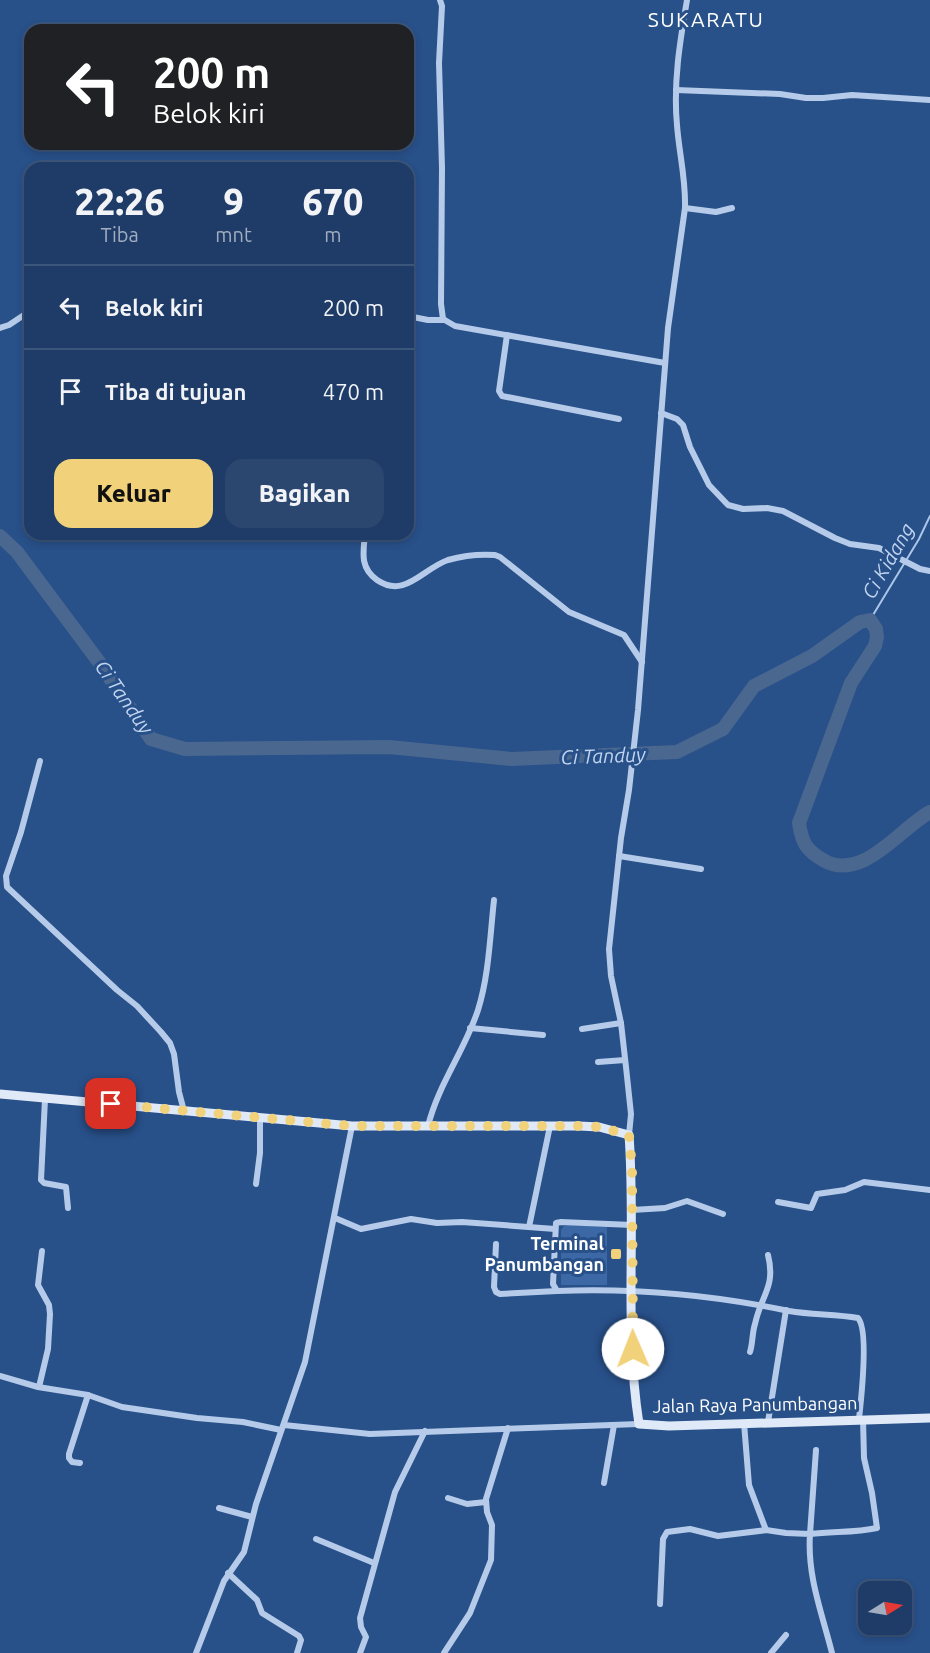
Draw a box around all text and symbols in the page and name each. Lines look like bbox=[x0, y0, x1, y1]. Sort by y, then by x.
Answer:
district label: SUKARATU bbox=[648, 7, 764, 31]
icon: left bbox=[54, 48, 132, 126]
text: 200 m bbox=[153, 49, 270, 96]
text: Belok kiri bbox=[153, 98, 265, 128]
text: 22:26 bbox=[75, 181, 165, 222]
text: 9 bbox=[223, 181, 244, 222]
text: 670 bbox=[302, 181, 363, 222]
text: Tiba bbox=[100, 223, 139, 246]
text: mnt bbox=[215, 223, 252, 246]
text: m bbox=[324, 223, 342, 246]
icon: left bbox=[54, 291, 87, 324]
text: Belok kiri bbox=[105, 295, 203, 320]
text: 200 m bbox=[323, 295, 384, 320]
icon: arrive bbox=[54, 375, 87, 408]
text: Tiba di tujuan bbox=[105, 379, 246, 404]
text: 470 m bbox=[323, 379, 384, 404]
button: Keluar bbox=[54, 459, 213, 528]
button: Bagikan bbox=[225, 459, 384, 528]
water label: Ci Kidang bbox=[857, 519, 918, 603]
water label: Ci Tanduy bbox=[91, 655, 159, 739]
water label: Ci Tanduy bbox=[560, 743, 646, 768]
pin bbox=[85, 1078, 136, 1129]
icon: arrive bbox=[94, 1087, 127, 1120]
place label: Terminal Panumbangan bbox=[485, 1233, 605, 1274]
marker: Terminal Panumbangan bbox=[609, 1247, 623, 1261]
position arrow bbox=[601, 1317, 665, 1381]
street label: Jalan Raya Panumbangan bbox=[652, 1392, 858, 1416]
north arrow bbox=[858, 1581, 912, 1635]
map controls bbox=[858, 1581, 912, 1635]

